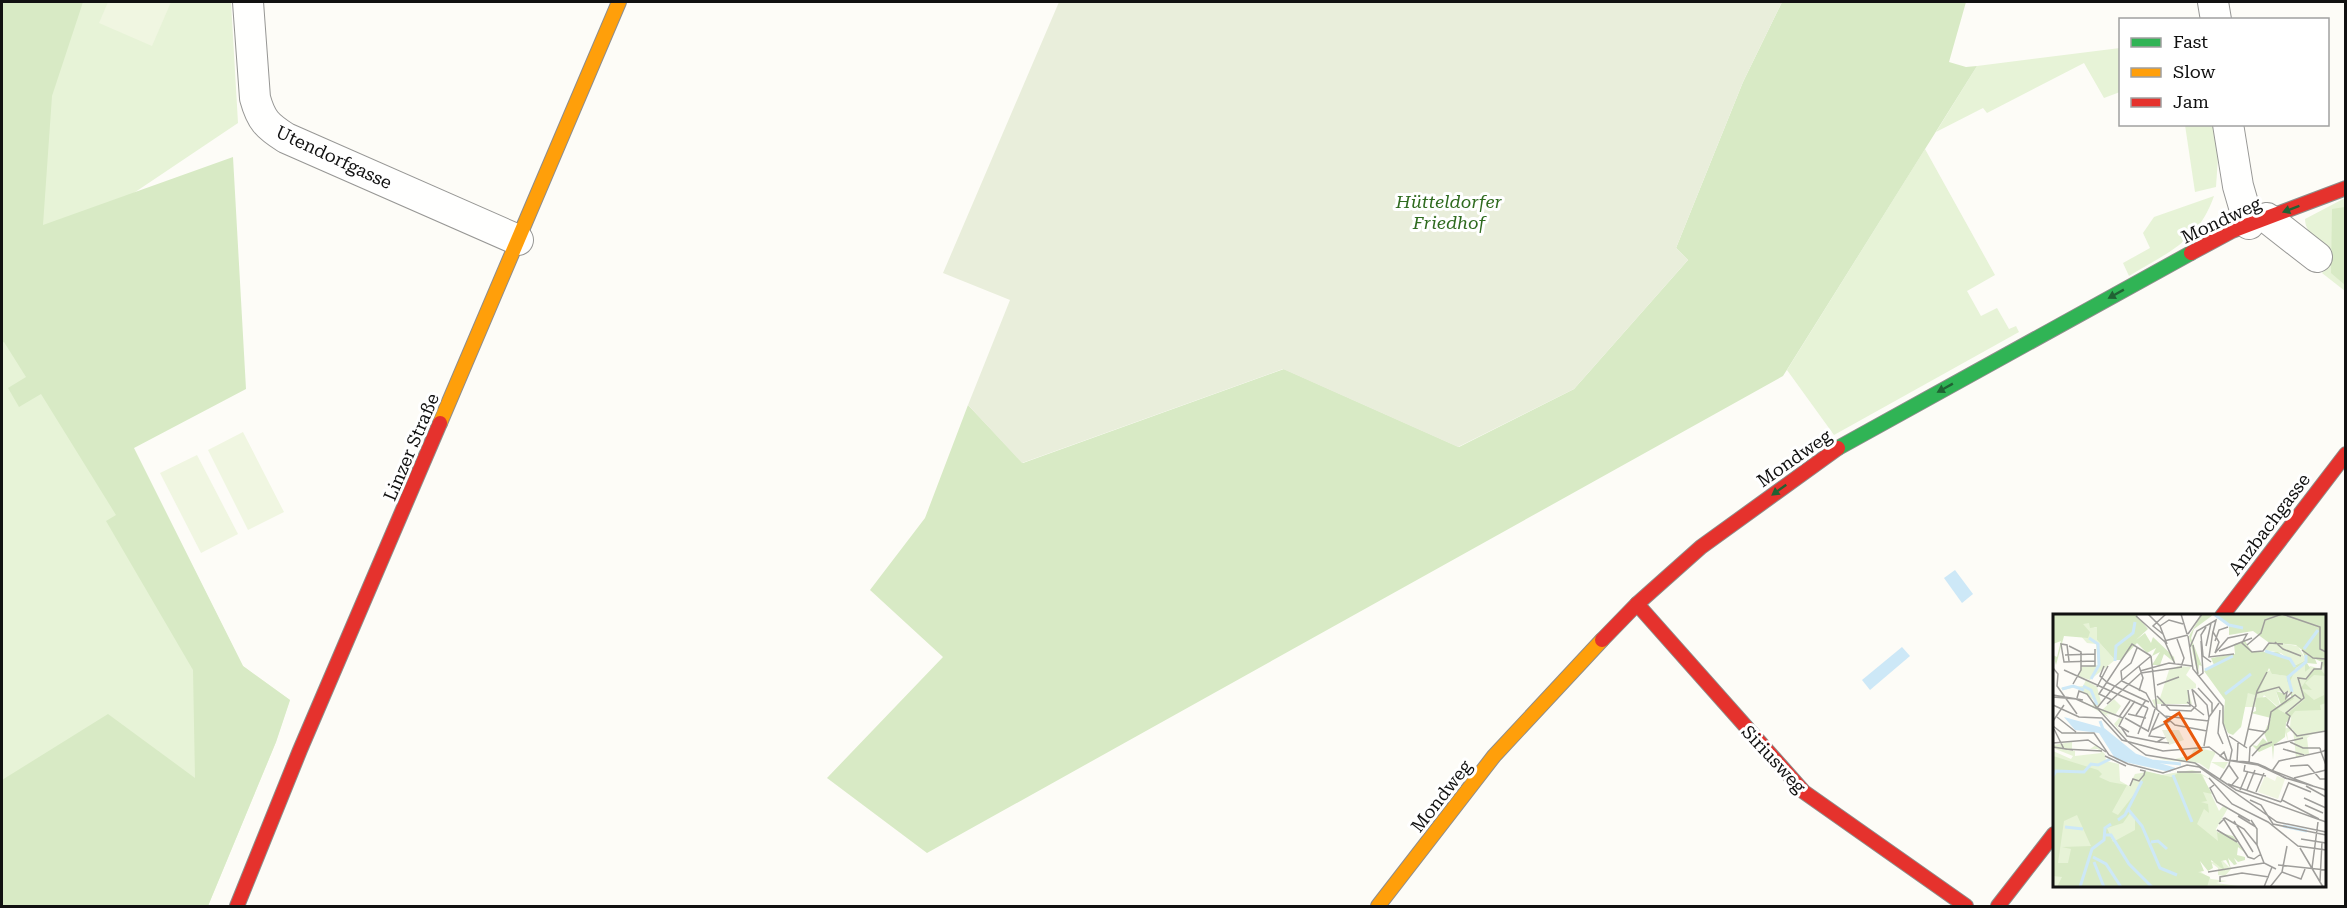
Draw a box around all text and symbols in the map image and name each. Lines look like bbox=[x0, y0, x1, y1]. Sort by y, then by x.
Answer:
legend bbox=[2119, 18, 2329, 126]
text: Fast bbox=[2173, 31, 2208, 52]
text: Slow bbox=[2173, 61, 2215, 82]
text: Jam bbox=[2173, 91, 2209, 112]
street label: Utendorfgasse bbox=[273, 121, 395, 193]
park label: Hütteldorfer Friedhof bbox=[1395, 191, 1503, 233]
street label: Mondweg bbox=[2178, 192, 2265, 248]
one-way arrow bbox=[2282, 204, 2300, 214]
one-way arrow bbox=[2107, 289, 2124, 299]
one-way arrow bbox=[1936, 383, 1953, 393]
street label: Linzer Straße bbox=[379, 390, 443, 504]
street label: Mondweg bbox=[1753, 424, 1836, 491]
street label: Anzbachgasse bbox=[2224, 469, 2314, 579]
one-way arrow bbox=[1771, 484, 1787, 496]
inset map bbox=[2053, 614, 2326, 887]
street label: Siriusweg bbox=[1738, 721, 1811, 798]
street label: Mondweg bbox=[1406, 755, 1476, 836]

